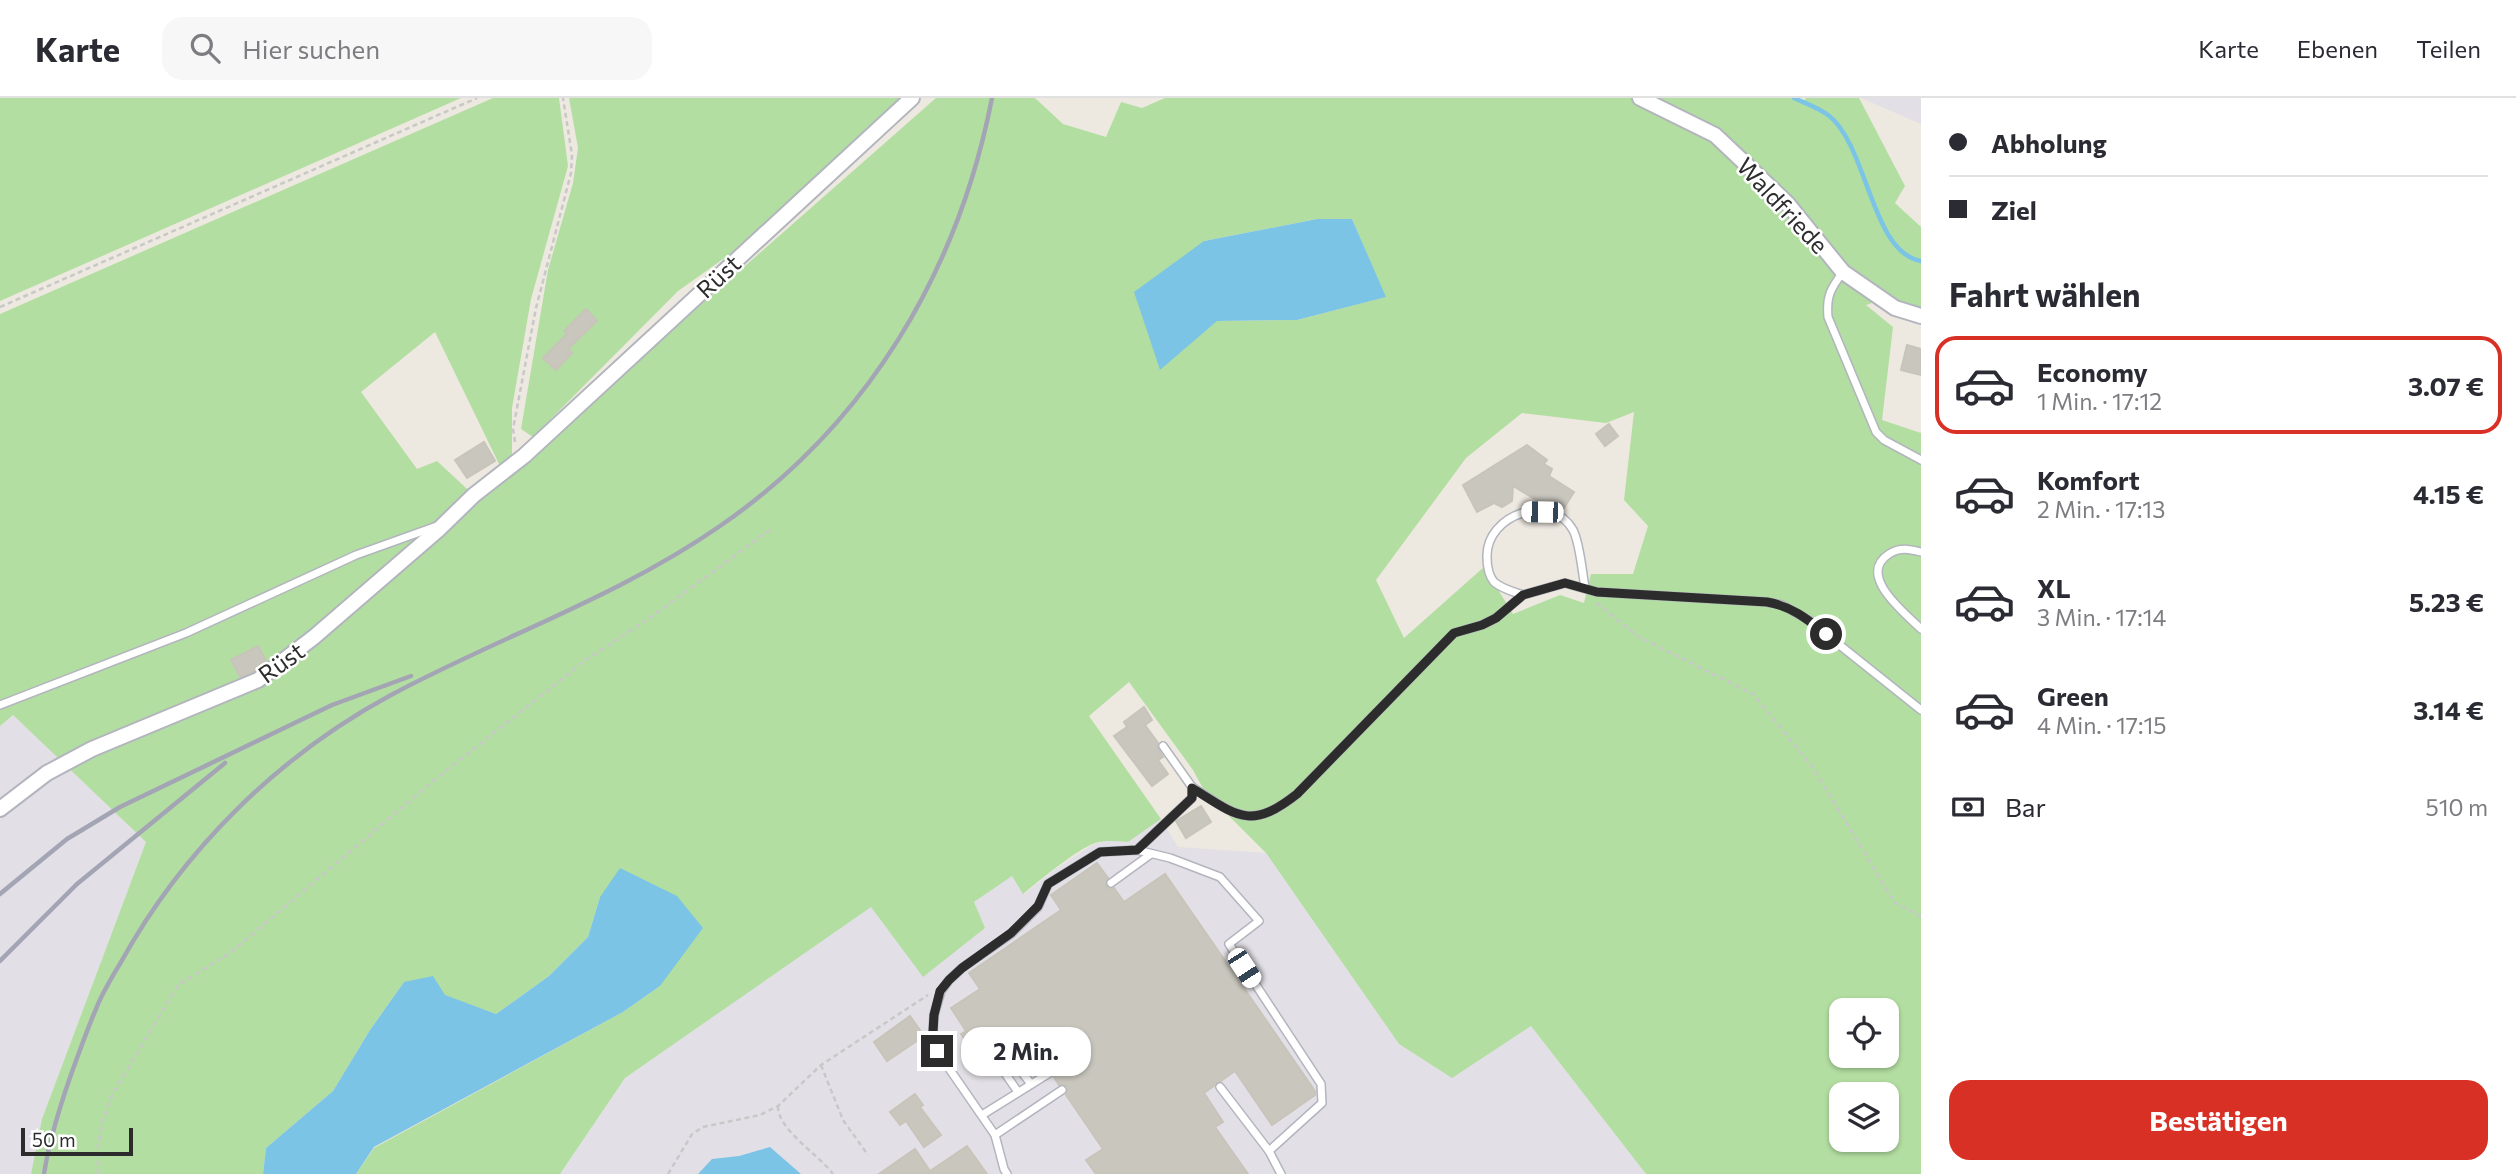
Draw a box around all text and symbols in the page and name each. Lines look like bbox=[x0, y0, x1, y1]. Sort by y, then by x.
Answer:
search box bbox=[162, 17, 652, 80]
text: Karte bbox=[35, 28, 120, 69]
icon: search bbox=[186, 29, 224, 67]
text: Hier suchen bbox=[242, 33, 380, 64]
text: Karte bbox=[2198, 34, 2259, 63]
text: Ebenen bbox=[2297, 34, 2378, 63]
text: Teilen bbox=[2416, 34, 2481, 63]
text: Abholung bbox=[1991, 127, 2107, 158]
street label: Waldfriede bbox=[1731, 151, 1835, 259]
text: Ziel bbox=[1991, 194, 2037, 225]
street label: Rüst bbox=[690, 248, 746, 304]
text: Fahrt wählen bbox=[1949, 274, 2141, 314]
icon: car bbox=[1953, 354, 2016, 417]
text: Economy bbox=[2037, 356, 2148, 387]
text: 3.07 € bbox=[2408, 370, 2484, 401]
text: 1 Min. · 17:12 bbox=[2037, 387, 2162, 415]
icon: car bbox=[1953, 462, 2016, 525]
text: Komfort bbox=[2037, 464, 2140, 495]
text: 4.15 € bbox=[2413, 478, 2484, 509]
text: 2 Min. · 17:13 bbox=[2037, 495, 2165, 523]
car bbox=[1521, 501, 1564, 523]
icon: car bbox=[1953, 570, 2016, 633]
text: XL bbox=[2037, 572, 2071, 603]
text: 5.23 € bbox=[2409, 586, 2484, 617]
text: 3 Min. · 17:14 bbox=[2037, 603, 2166, 631]
route start bbox=[1810, 618, 1842, 650]
street label: Rüst bbox=[252, 635, 310, 688]
icon: car bbox=[1953, 678, 2016, 741]
text: Green bbox=[2037, 680, 2109, 711]
text: 3.14 € bbox=[2413, 694, 2484, 725]
text: 4 Min. · 17:15 bbox=[2037, 711, 2166, 739]
icon: cash bbox=[1949, 788, 1987, 826]
text: Bar bbox=[2005, 791, 2046, 822]
text: 510 m bbox=[2425, 793, 2488, 821]
car bbox=[1224, 945, 1265, 991]
map controls bbox=[1829, 998, 1899, 1152]
button: locate bbox=[1829, 998, 1899, 1068]
callout: 2 Min. bbox=[962, 1026, 1091, 1076]
route end bbox=[921, 1035, 953, 1067]
text: 2 Min. bbox=[993, 1037, 1059, 1065]
button: Bestätigen bbox=[1949, 1080, 2488, 1160]
button: layers bbox=[1829, 1082, 1899, 1152]
scale bar bbox=[21, 1125, 133, 1157]
text: 50 m bbox=[32, 1128, 76, 1151]

